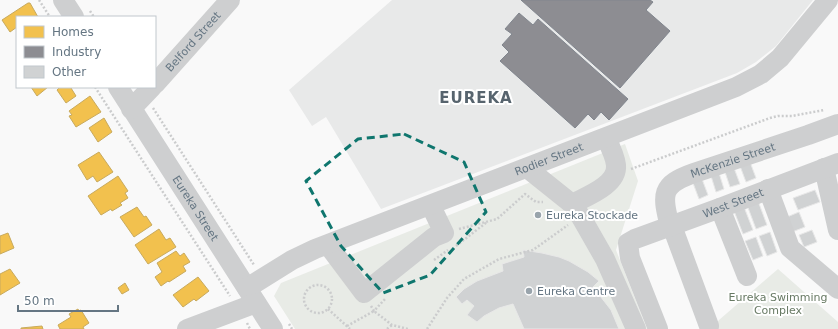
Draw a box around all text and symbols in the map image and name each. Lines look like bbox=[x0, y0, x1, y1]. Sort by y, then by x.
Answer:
street label: Belford Street bbox=[163, 8, 224, 74]
legend bbox=[16, 16, 156, 88]
text: Homes bbox=[52, 25, 94, 39]
text: Industry bbox=[52, 45, 101, 59]
text: Other bbox=[52, 65, 86, 79]
district label: EUREKA bbox=[439, 89, 513, 107]
street label: Rodier Street bbox=[513, 140, 585, 178]
street label: McKenzie Street bbox=[689, 140, 777, 180]
street label: Eureka Street bbox=[170, 173, 222, 244]
street label: West Street bbox=[701, 185, 766, 220]
place label: Eureka Stockade bbox=[546, 209, 638, 222]
marker: Eureka Stockade bbox=[533, 210, 543, 220]
place label: Eureka Centre bbox=[537, 285, 615, 298]
marker: Eureka Centre bbox=[524, 286, 534, 296]
scale bar bbox=[18, 287, 118, 313]
park label: Eureka Swimming Complex bbox=[729, 291, 827, 317]
text: 50 m bbox=[24, 294, 55, 308]

